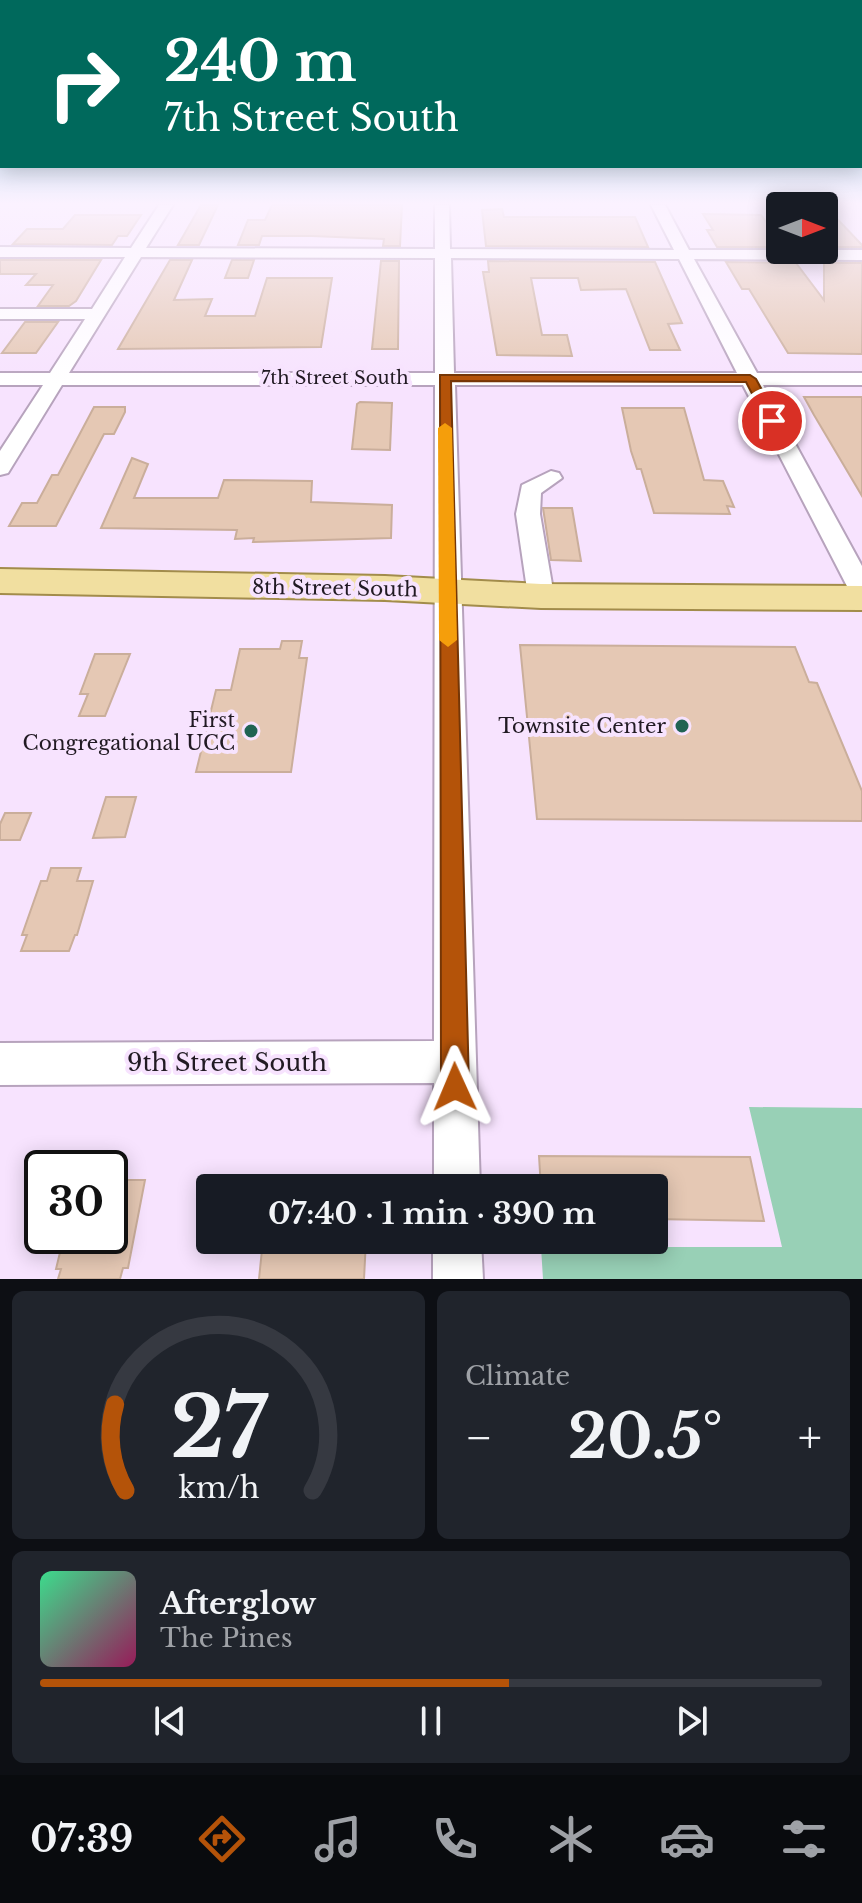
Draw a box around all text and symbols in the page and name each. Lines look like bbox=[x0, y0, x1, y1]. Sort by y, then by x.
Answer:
text: 240 m bbox=[164, 27, 357, 96]
icon: right bbox=[32, 32, 136, 136]
text: 7th Street South bbox=[164, 96, 459, 141]
north arrow bbox=[766, 192, 838, 264]
map controls bbox=[766, 192, 838, 264]
street label: 7th Street South bbox=[261, 367, 409, 389]
pin bbox=[738, 387, 806, 455]
icon: arrive bbox=[750, 399, 794, 443]
street label: 8th Street South bbox=[252, 575, 418, 601]
place label: First Congregational UCC bbox=[23, 708, 235, 755]
place label: Townsite Center bbox=[498, 714, 666, 738]
marker: Townsite Center bbox=[673, 717, 691, 735]
marker: First Congregational UCC bbox=[242, 722, 260, 740]
position arrow bbox=[413, 1045, 497, 1129]
street label: 9th Street South bbox=[127, 1048, 327, 1077]
speed limit sign: 30 bbox=[24, 1150, 128, 1254]
text: 07:40 · 1 min · 390 m bbox=[268, 1195, 596, 1232]
text: Climate bbox=[465, 1360, 570, 1392]
text: 27 bbox=[170, 1376, 268, 1479]
text: 20.5° bbox=[568, 1400, 723, 1474]
text: − bbox=[465, 1410, 493, 1465]
text: + bbox=[798, 1410, 822, 1465]
text: km/h bbox=[178, 1470, 259, 1506]
text: Afterglow bbox=[160, 1585, 316, 1622]
text: The Pines bbox=[160, 1622, 292, 1654]
icon: previous bbox=[148, 1699, 192, 1743]
icon: pause bbox=[409, 1699, 453, 1743]
icon: next bbox=[670, 1699, 714, 1743]
icon: directions bbox=[194, 1811, 250, 1867]
icon: music bbox=[310, 1811, 366, 1867]
icon: phone bbox=[427, 1811, 483, 1867]
icon: climate bbox=[543, 1811, 599, 1867]
icon: car bbox=[659, 1811, 715, 1867]
icon: filters bbox=[776, 1811, 832, 1867]
text: 07:39 bbox=[30, 1817, 133, 1862]

